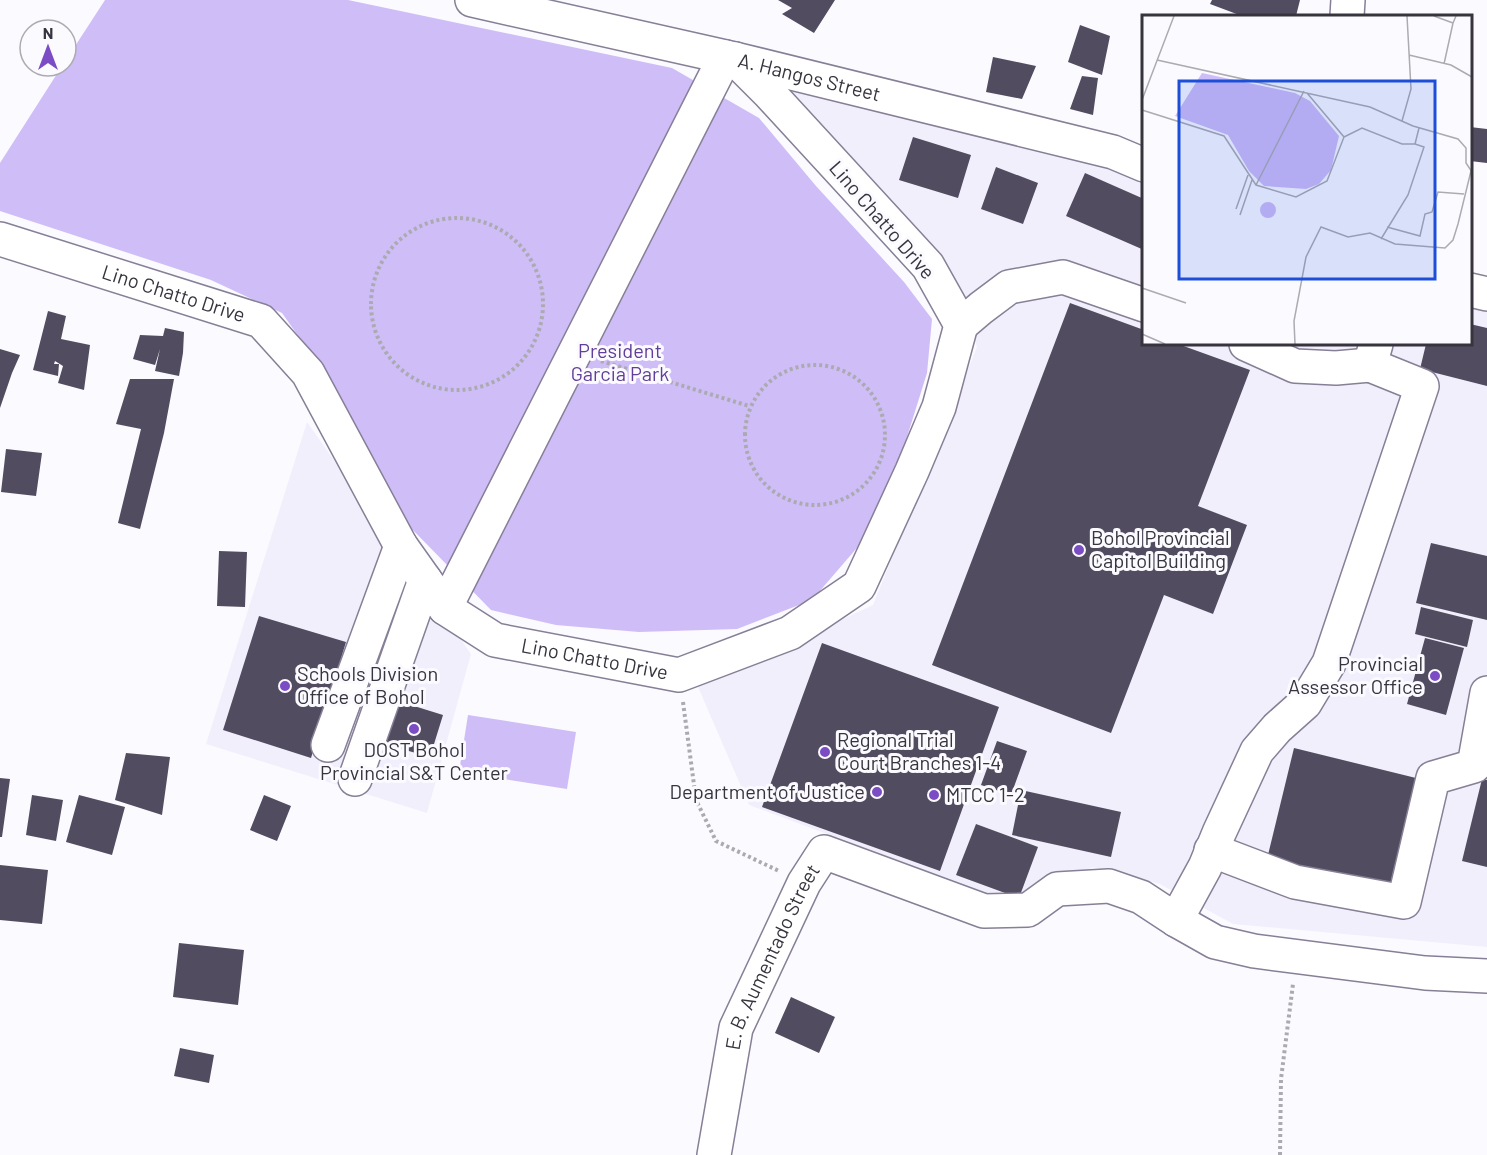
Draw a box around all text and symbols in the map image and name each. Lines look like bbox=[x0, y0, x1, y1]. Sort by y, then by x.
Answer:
inset map bbox=[1142, 15, 1472, 345]
north arrow bbox=[18, 18, 78, 78]
text: N bbox=[43, 23, 53, 42]
street label: A. Hangos Street bbox=[736, 47, 883, 105]
street label: Lino Chatto Drive bbox=[825, 155, 941, 283]
street label: Lino Chatto Drive bbox=[99, 259, 249, 326]
park label: President Garcia Park bbox=[571, 338, 669, 385]
place label: Bohol Provincial Capitol Building bbox=[1091, 525, 1230, 572]
marker: Bohol Provincial Capitol Building bbox=[1072, 543, 1086, 557]
street label: Lino Chatto Drive bbox=[520, 632, 670, 684]
place label: Provincial Assessor Office bbox=[1288, 651, 1423, 698]
place label: Schools Division Office of Bohol bbox=[297, 661, 438, 708]
marker: Provincial Assessor Office bbox=[1428, 669, 1442, 683]
marker: Schools Division Office of Bohol bbox=[278, 679, 292, 693]
marker: DOST Bohol Provincial S&T Center bbox=[407, 722, 421, 736]
place label: Regional Trial Court Branches 1-4 bbox=[837, 727, 1001, 774]
place label: DOST Bohol Provincial S&T Center bbox=[320, 737, 508, 784]
marker: Regional Trial Court Branches 1-4 bbox=[818, 745, 832, 759]
place label: Department of Justice bbox=[670, 779, 865, 803]
place label: MTCC 1-2 bbox=[946, 782, 1025, 806]
marker: Department of Justice bbox=[870, 785, 884, 799]
marker: MTCC 1-2 bbox=[927, 788, 941, 802]
street label: E. B. Aumentado Street bbox=[719, 859, 824, 1052]

